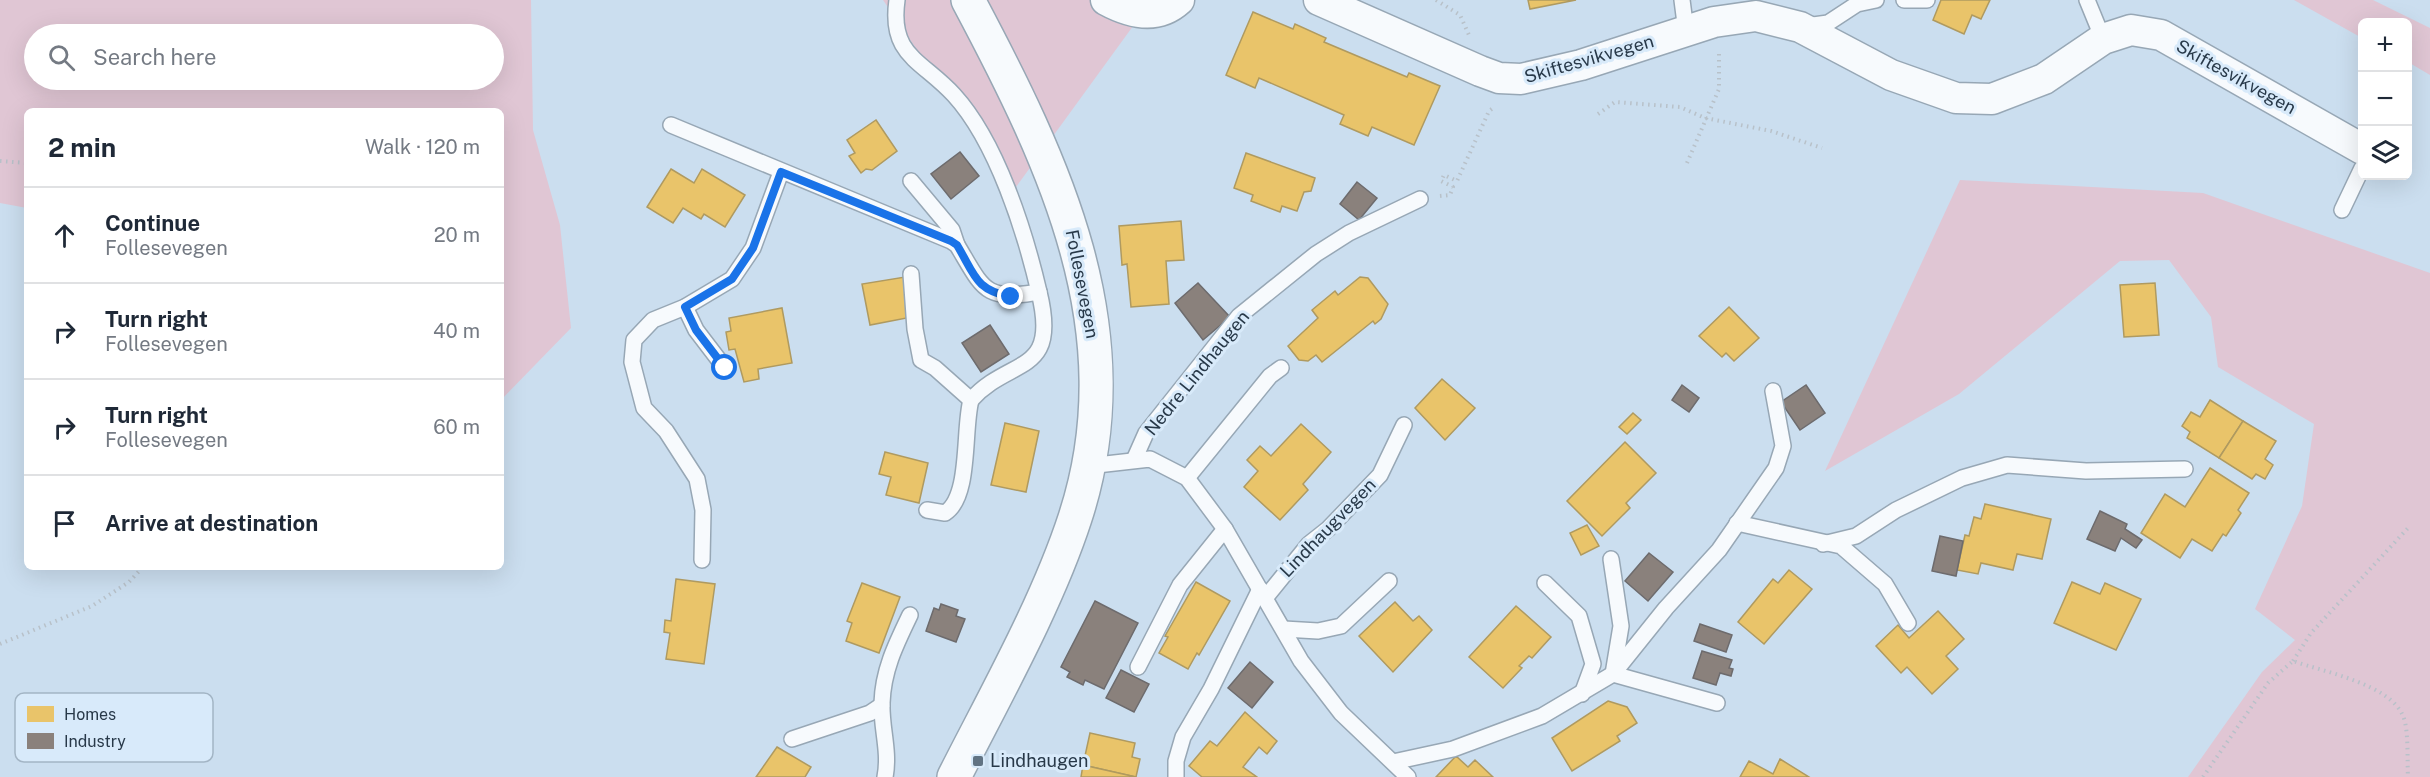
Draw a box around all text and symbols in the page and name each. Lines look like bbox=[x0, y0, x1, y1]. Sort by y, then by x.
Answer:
map controls bbox=[2358, 18, 2412, 180]
button: + bbox=[2358, 18, 2412, 72]
search box bbox=[24, 24, 504, 90]
street label: Skiftesvikvegen bbox=[1522, 30, 1656, 87]
street label: Skiftesvikvegen bbox=[2173, 35, 2300, 118]
icon: search bbox=[45, 41, 78, 74]
text: Search here bbox=[93, 44, 217, 70]
button: − bbox=[2358, 72, 2412, 126]
button: layers bbox=[2358, 126, 2412, 180]
text: 2 min bbox=[48, 132, 116, 163]
text: Walk · 120 m bbox=[365, 135, 480, 159]
text: Continue bbox=[105, 210, 200, 236]
icon: ahead bbox=[48, 219, 81, 252]
text: 20 m bbox=[434, 223, 480, 247]
street label: Follesevegen bbox=[1062, 228, 1103, 340]
text: Follesevegen bbox=[105, 236, 228, 260]
route end bbox=[997, 283, 1023, 309]
text: Turn right bbox=[105, 306, 208, 332]
street label: Nedre Lindhaugen bbox=[1140, 306, 1253, 439]
icon: right bbox=[48, 315, 81, 348]
text: 40 m bbox=[433, 319, 480, 343]
text: Follesevegen bbox=[105, 332, 228, 356]
route start bbox=[711, 354, 737, 380]
text: Turn right bbox=[105, 402, 208, 428]
icon: right bbox=[48, 411, 81, 444]
text: 60 m bbox=[433, 415, 480, 439]
text: Follesevegen bbox=[105, 428, 228, 452]
street label: Lindhaugvegen bbox=[1275, 474, 1380, 581]
icon: arrive bbox=[48, 507, 81, 540]
text: Arrive at destination bbox=[105, 510, 318, 536]
legend bbox=[15, 693, 213, 762]
text: Homes bbox=[64, 705, 116, 724]
text: Industry bbox=[64, 732, 126, 751]
place label: Lindhaugen bbox=[990, 750, 1088, 771]
marker: Lindhaugen bbox=[971, 754, 985, 768]

